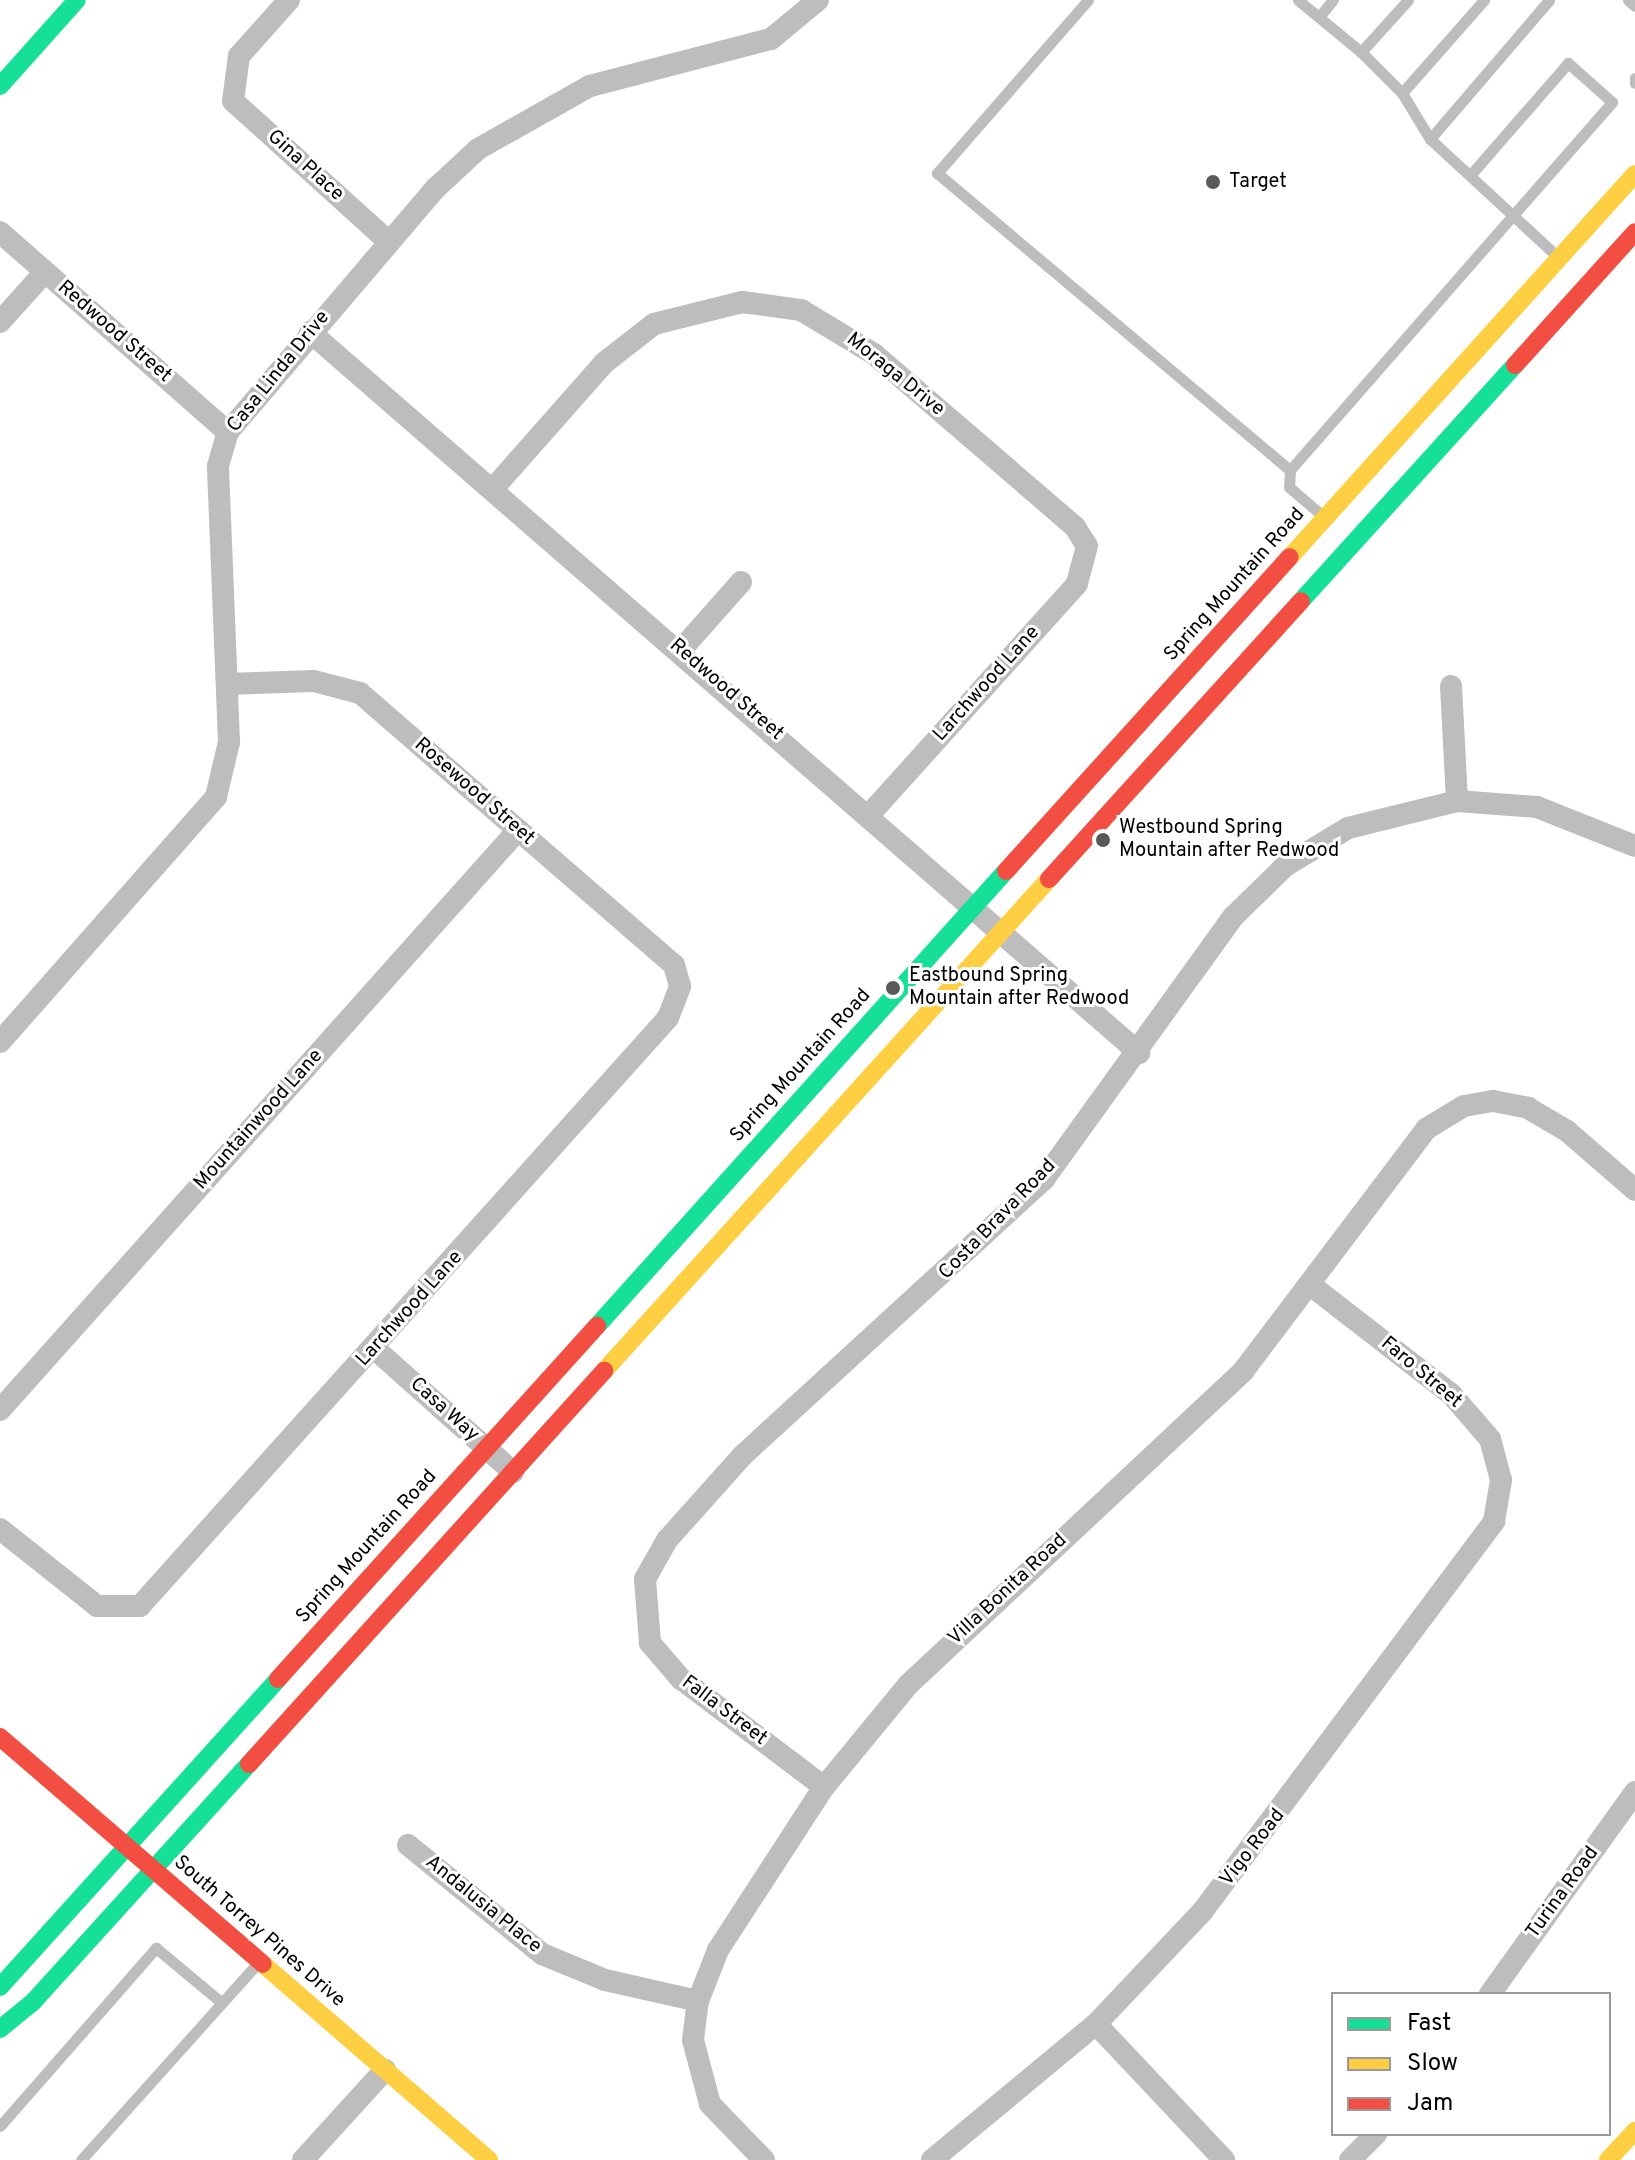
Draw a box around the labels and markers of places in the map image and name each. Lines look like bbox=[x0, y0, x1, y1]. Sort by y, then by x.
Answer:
place label: Target bbox=[1229, 170, 1287, 194]
marker: Target bbox=[1204, 173, 1222, 191]
place label: Westbound Spring Mountain after Redwood bbox=[1119, 816, 1339, 863]
marker: Westbound Spring Mountain after Redwood bbox=[1094, 831, 1112, 849]
place label: Eastbound Spring Mountain after Redwood bbox=[909, 964, 1129, 1011]
marker: Eastbound Spring Mountain after Redwood bbox=[884, 979, 902, 997]

